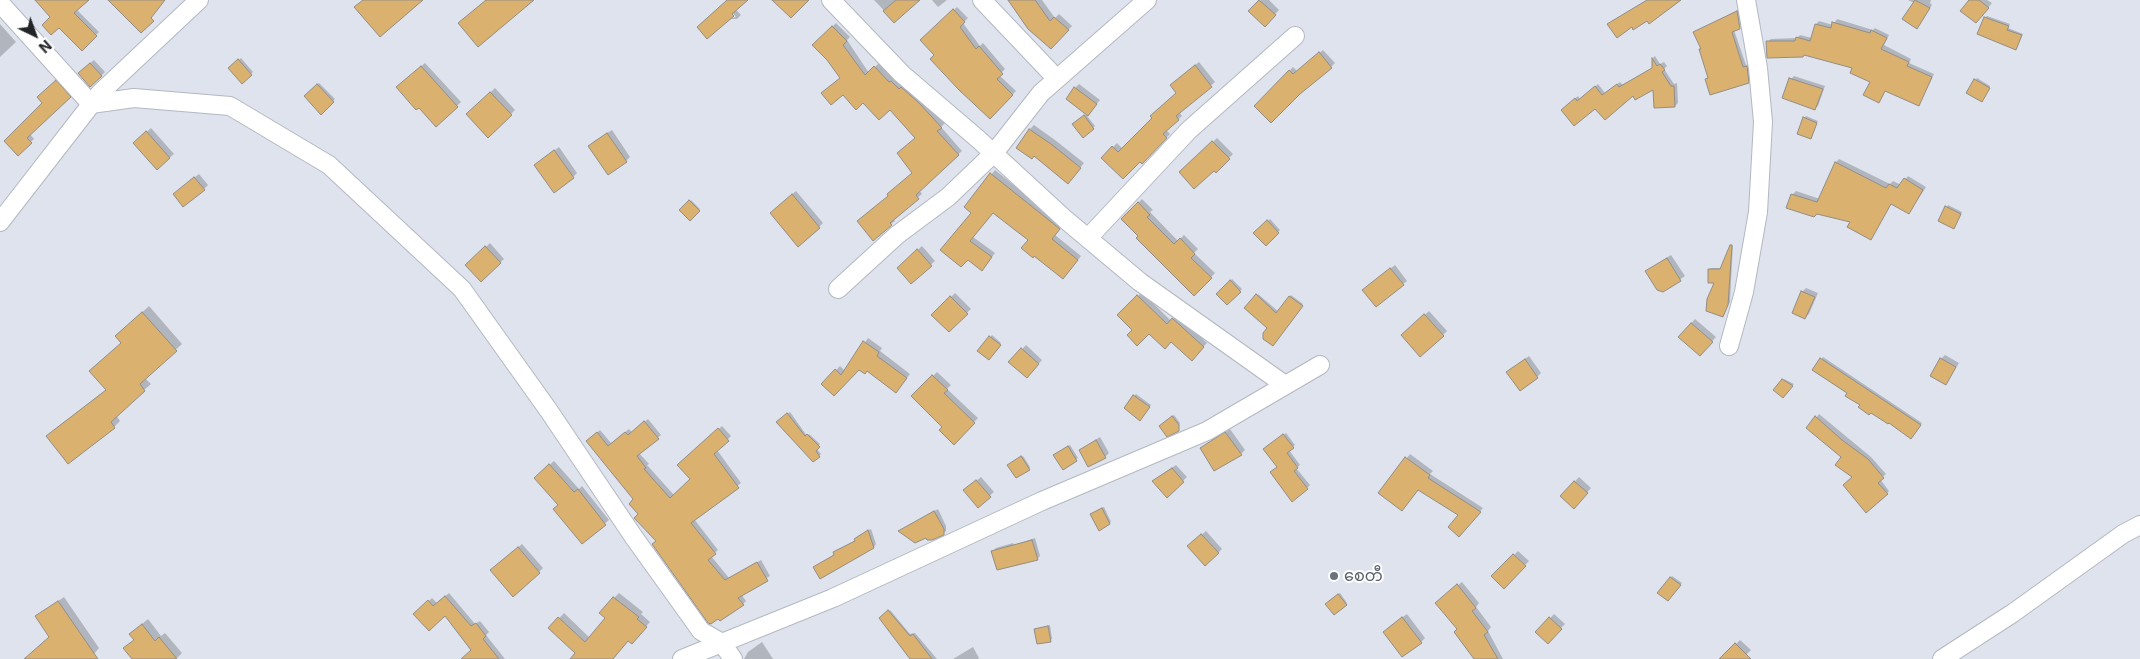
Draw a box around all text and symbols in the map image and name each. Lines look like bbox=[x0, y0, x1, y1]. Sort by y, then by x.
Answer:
north arrow bbox=[10, 10, 60, 60]
text: N bbox=[36, 37, 55, 56]
place label: စေတီ bbox=[1344, 566, 1383, 586]
marker: စေတီ bbox=[1328, 570, 1340, 582]

